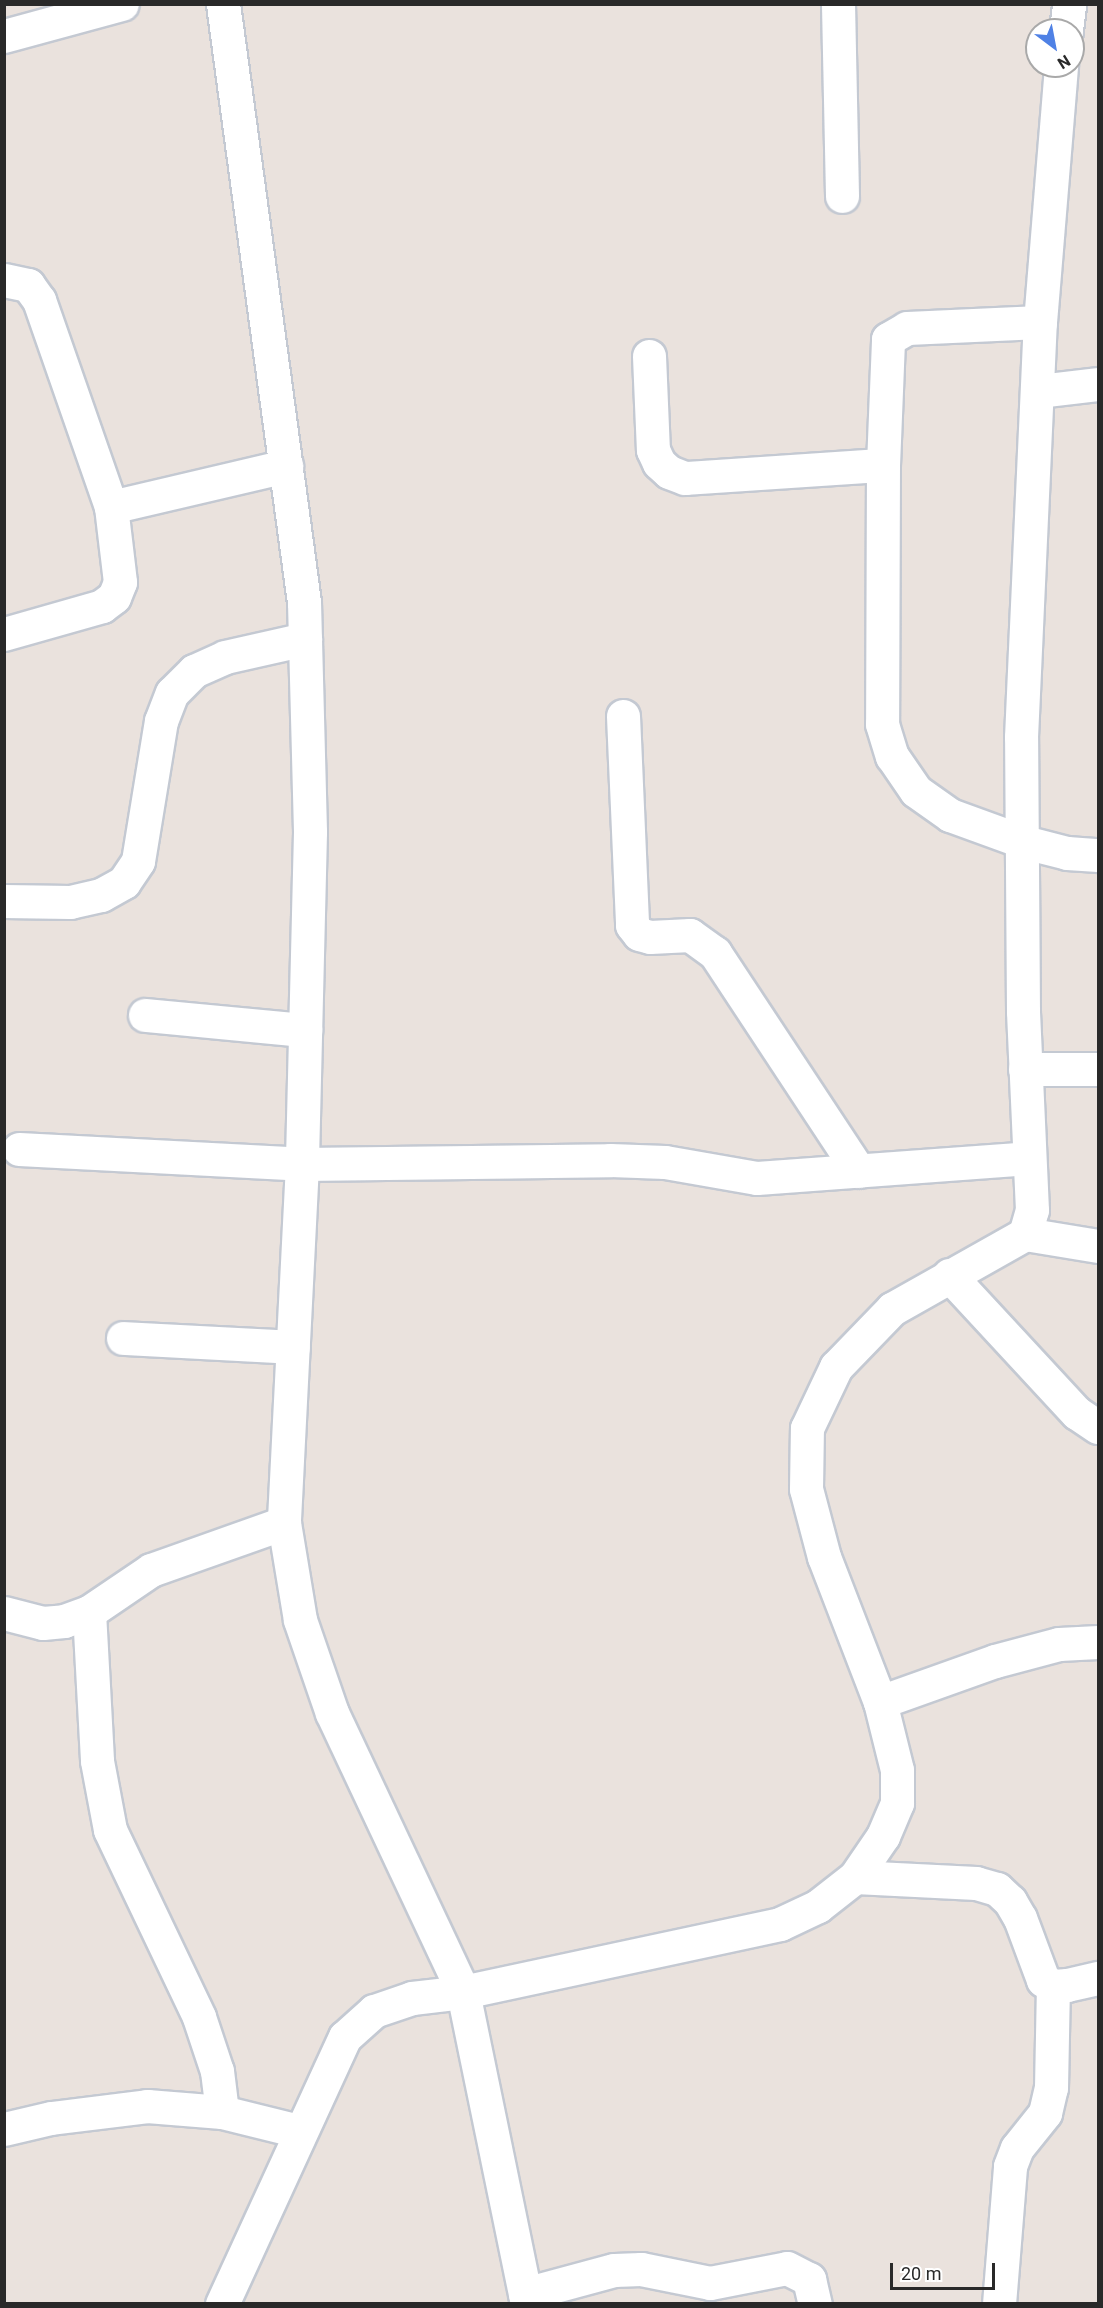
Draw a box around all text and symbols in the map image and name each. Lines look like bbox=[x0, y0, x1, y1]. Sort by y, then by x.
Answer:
north arrow bbox=[1025, 18, 1085, 78]
text: N bbox=[1054, 51, 1074, 73]
scale bar bbox=[893, 2251, 998, 2289]
text: 20 m bbox=[901, 2263, 941, 2284]

